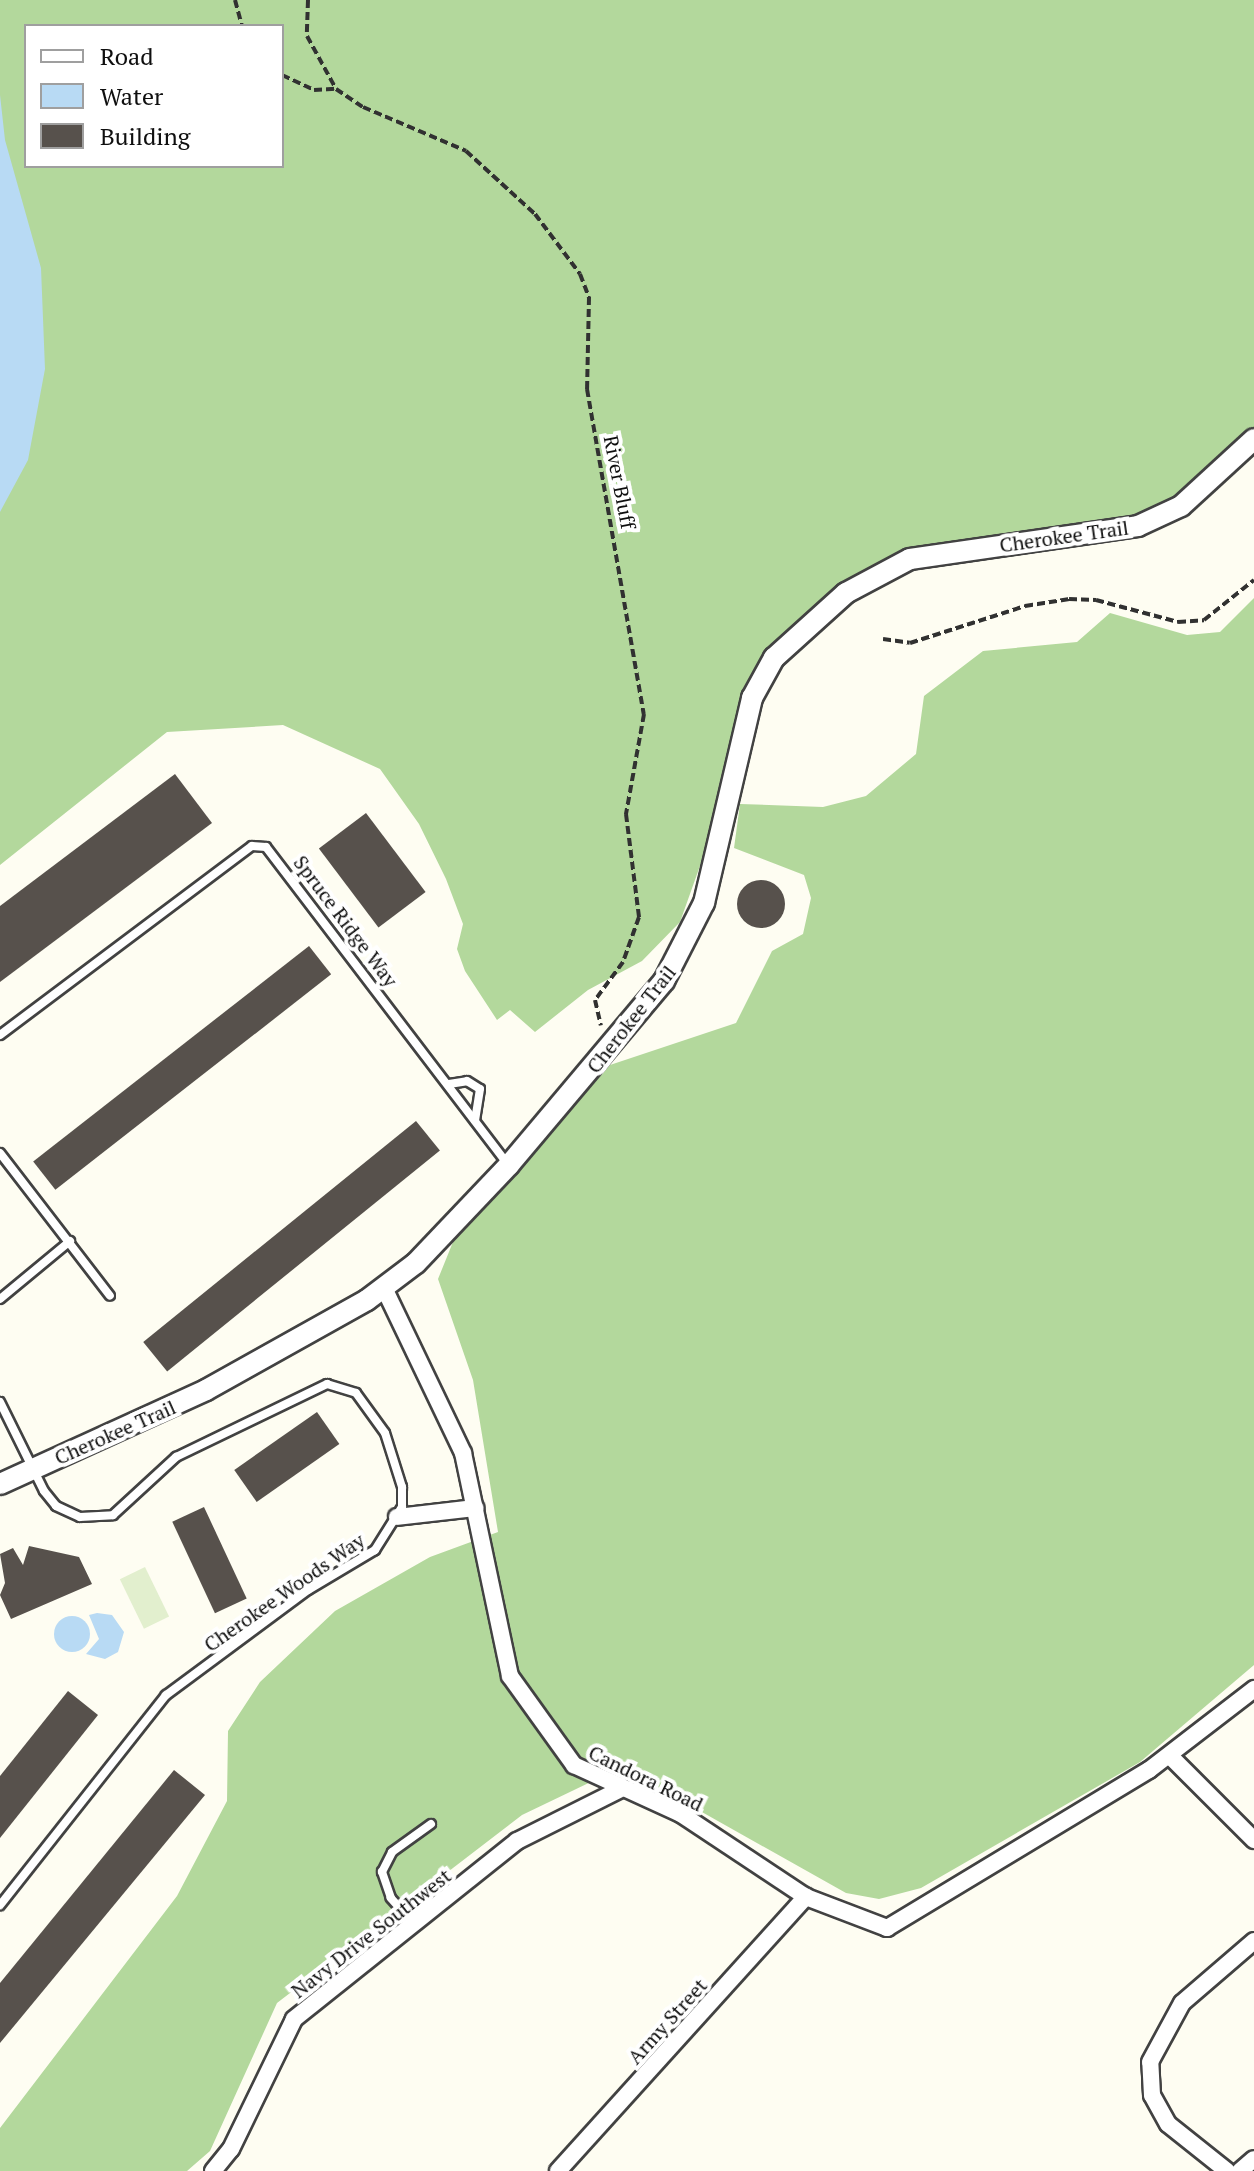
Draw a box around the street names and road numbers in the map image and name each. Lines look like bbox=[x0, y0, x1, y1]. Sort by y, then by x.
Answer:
street label: River Bluff bbox=[599, 433, 641, 531]
street label: Cherokee Trail bbox=[998, 515, 1130, 557]
street label: Spruce Ridge Way bbox=[289, 851, 403, 991]
street label: Cherokee Trail bbox=[582, 960, 680, 1078]
street label: Cherokee Trail bbox=[51, 1395, 179, 1469]
street label: Cherokee Woods Way bbox=[199, 1528, 369, 1656]
street label: Candora Road bbox=[585, 1740, 707, 1816]
street label: Navy Drive Southwest bbox=[286, 1863, 456, 2003]
street label: Army Street bbox=[622, 1973, 712, 2069]

